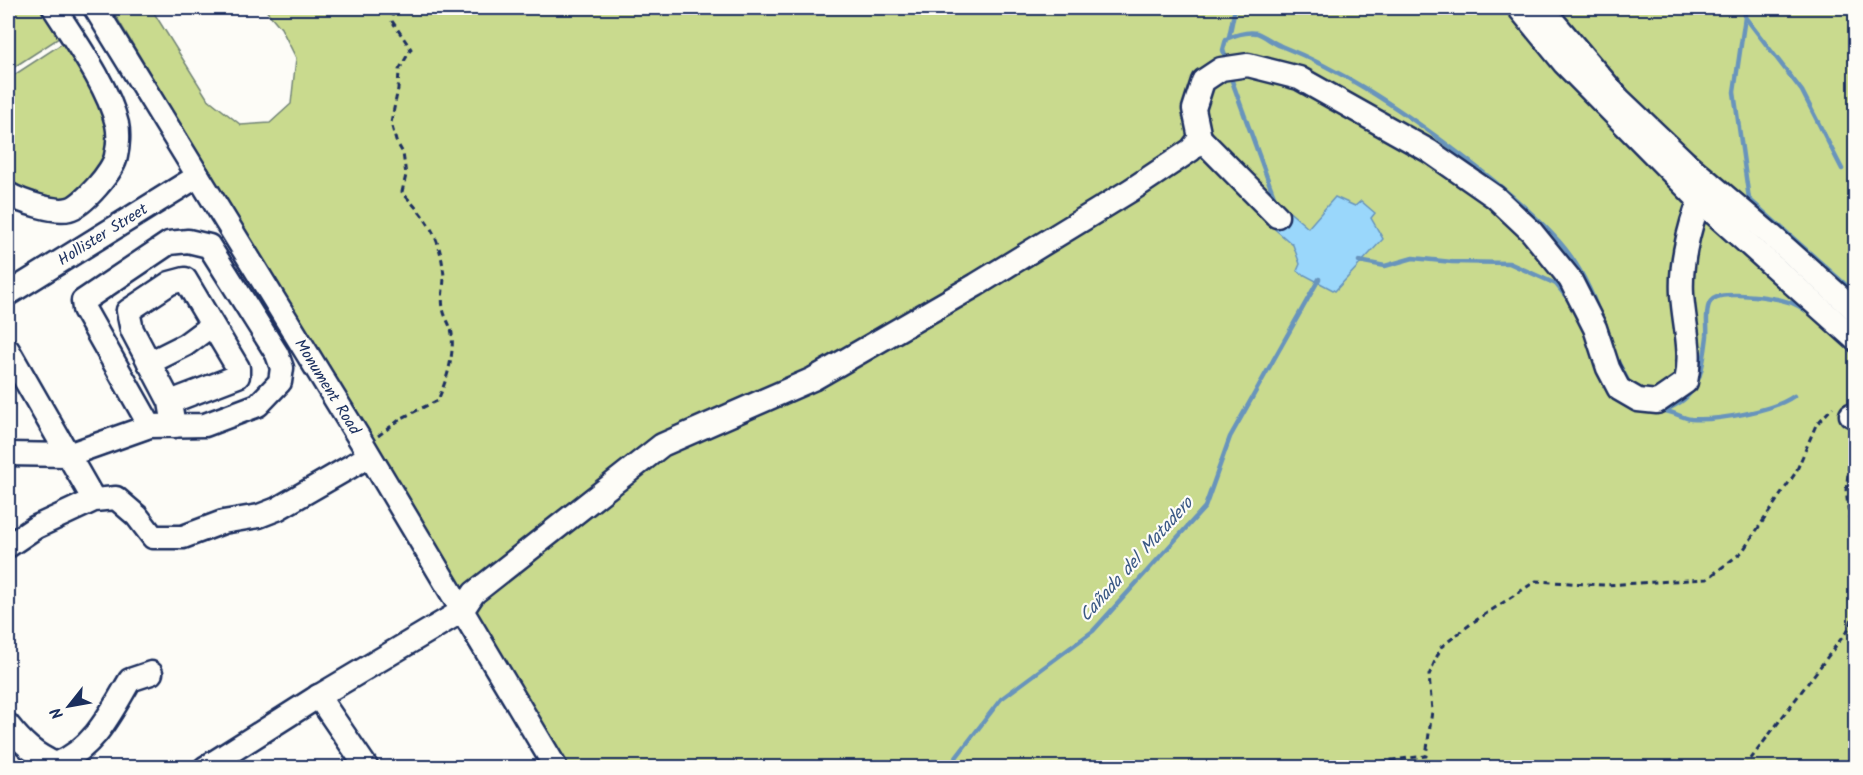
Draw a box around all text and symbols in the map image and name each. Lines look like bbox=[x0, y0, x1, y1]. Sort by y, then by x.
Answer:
street label: Hollister Street bbox=[53, 197, 154, 273]
street label: Monument Road bbox=[287, 334, 367, 441]
water label: Cañada del Matadero bbox=[1073, 490, 1202, 629]
north arrow bbox=[39, 676, 99, 736]
text: N bbox=[44, 702, 71, 724]

